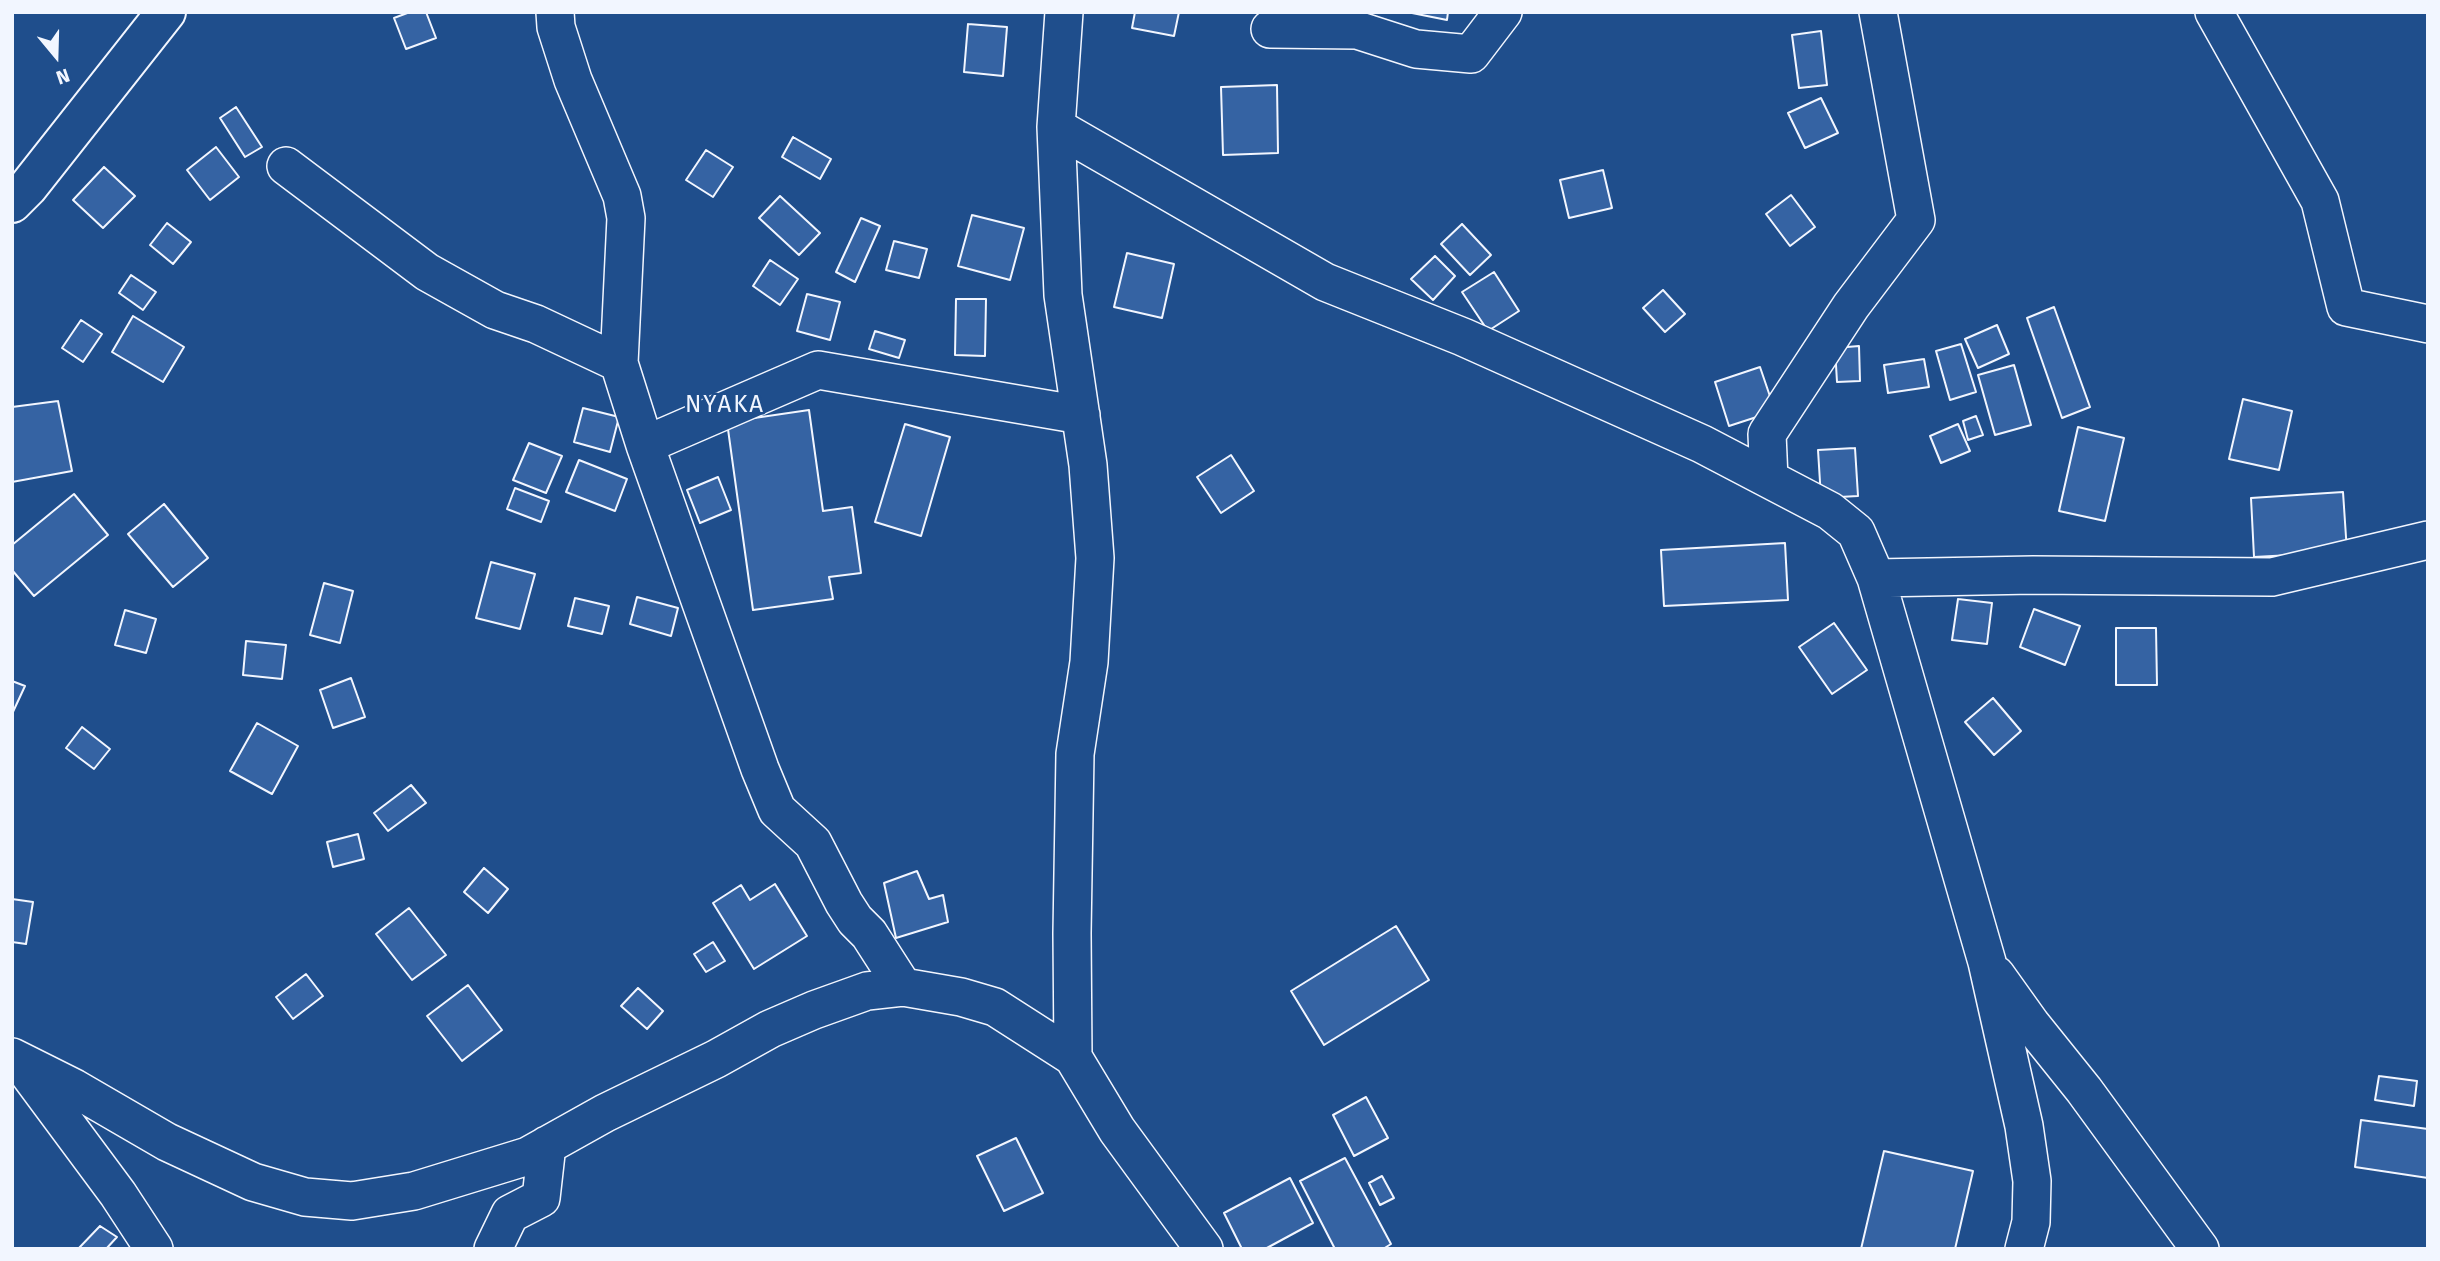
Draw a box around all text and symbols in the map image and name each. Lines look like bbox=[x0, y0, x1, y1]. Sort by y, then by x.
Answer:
north arrow bbox=[21, 21, 91, 91]
text: N bbox=[53, 63, 73, 89]
district label: NYAKA bbox=[686, 391, 764, 419]

